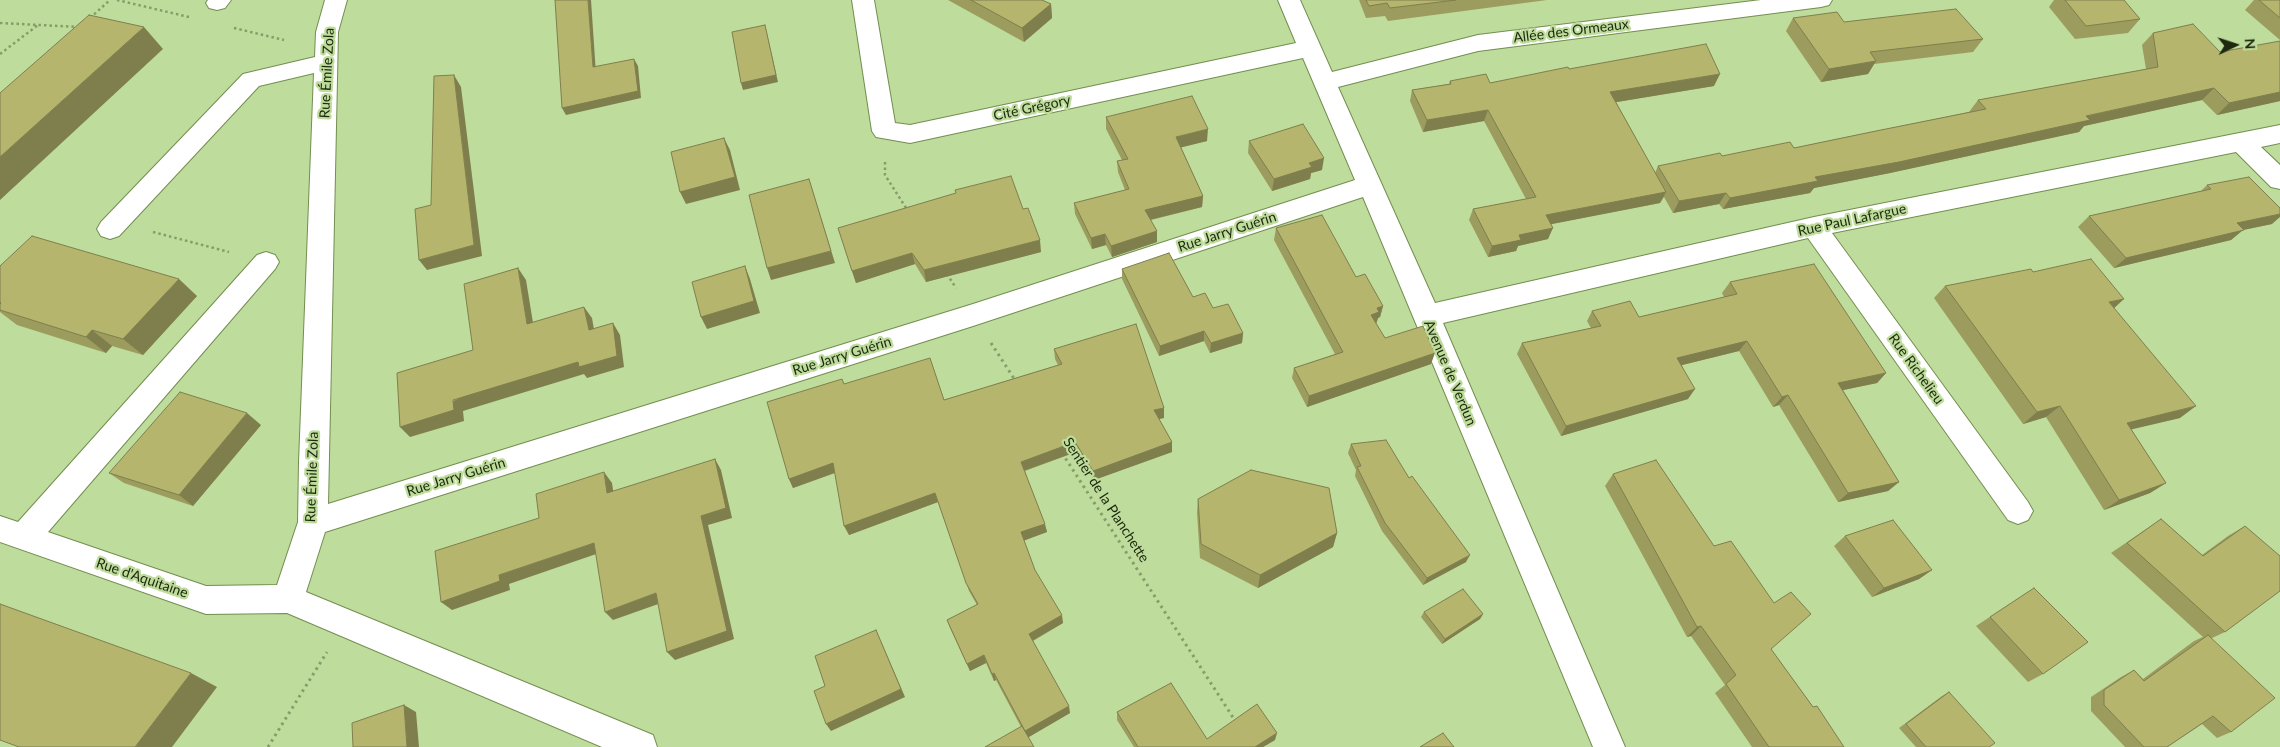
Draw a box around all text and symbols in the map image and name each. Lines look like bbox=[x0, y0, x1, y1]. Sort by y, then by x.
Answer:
street label: Allée des Ormeaux bbox=[1512, 16, 1630, 46]
north arrow bbox=[2210, 20, 2260, 70]
street label: Rue Émile Zola bbox=[316, 27, 338, 119]
text: N bbox=[2242, 38, 2259, 50]
street label: Cité Grégory bbox=[992, 92, 1072, 124]
street label: Rue Paul Lafargue bbox=[1796, 200, 1908, 240]
street label: Rue Jarry Guérin bbox=[1176, 208, 1278, 256]
street label: Avenue de Verdun bbox=[1420, 318, 1480, 428]
street label: Rue Richelieu bbox=[1885, 330, 1947, 408]
street label: Rue Jarry Guérin bbox=[791, 333, 893, 379]
street label: Rue Émile Zola bbox=[302, 431, 322, 523]
street label: Sentier de la Planchette bbox=[1059, 435, 1153, 565]
street label: Rue Jarry Guérin bbox=[405, 454, 507, 500]
street label: Rue d'Aquitaine bbox=[94, 554, 190, 602]

